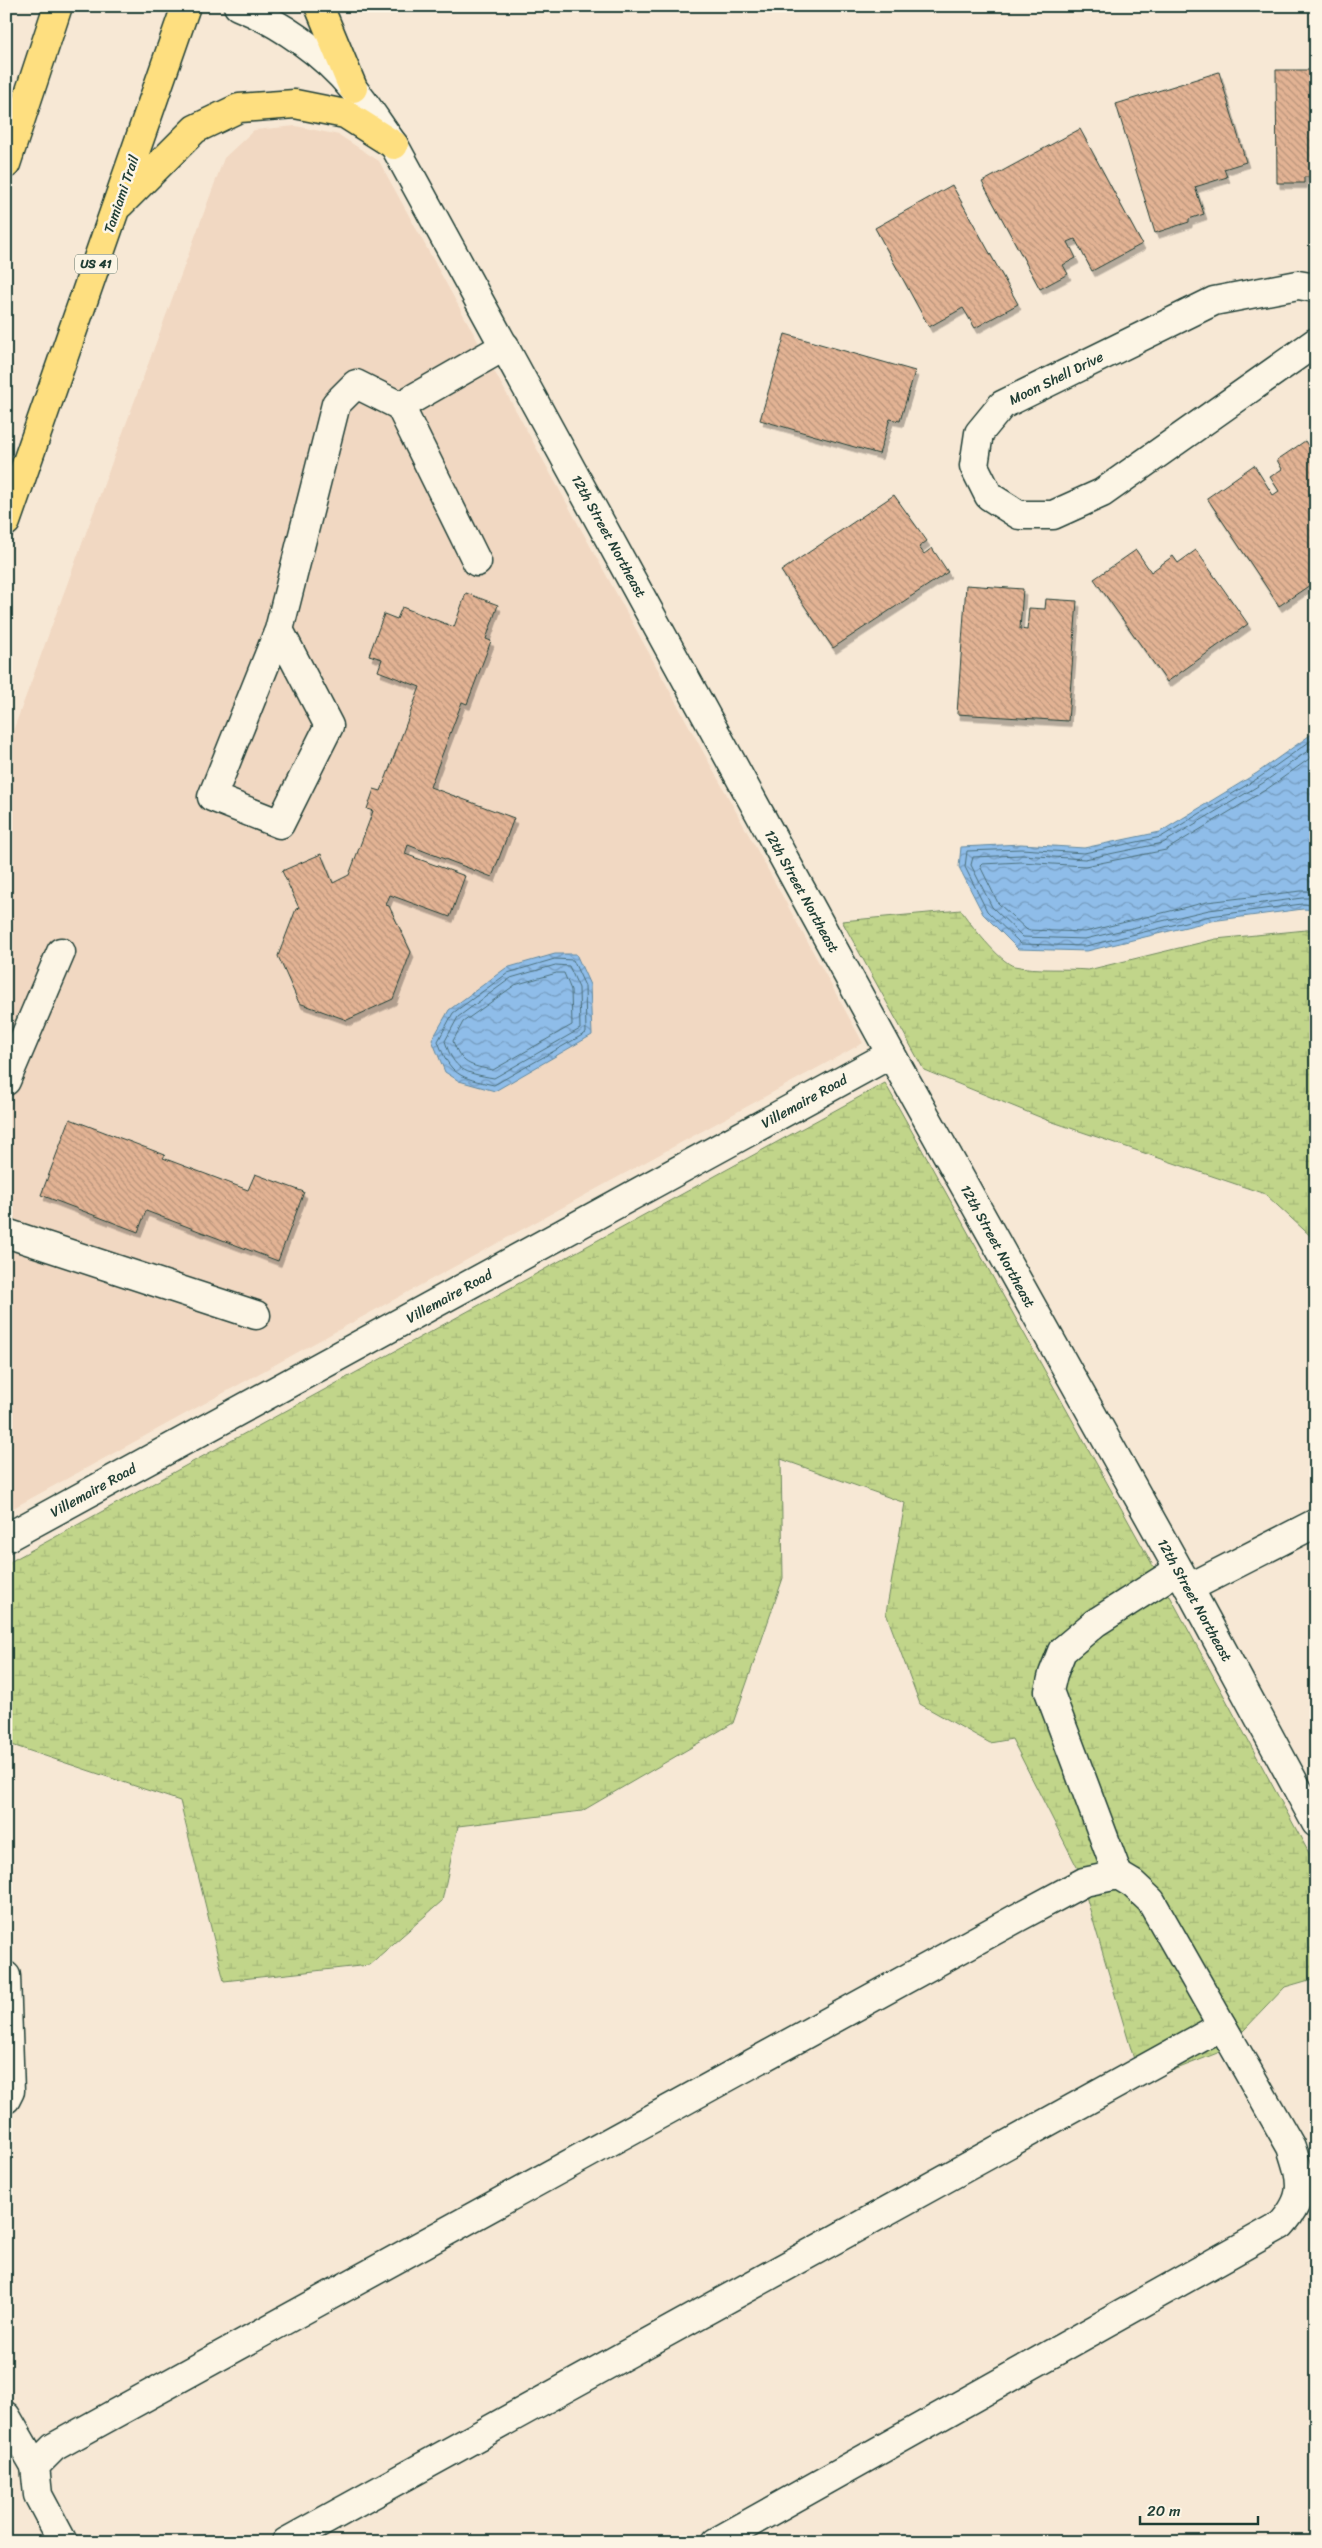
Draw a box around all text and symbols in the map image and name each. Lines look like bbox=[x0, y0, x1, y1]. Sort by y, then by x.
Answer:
street label: Tamiami Trail bbox=[96, 151, 147, 237]
road number: US 41 bbox=[75, 254, 117, 274]
street label: Moon Shell Drive bbox=[1004, 345, 1108, 412]
street label: 12th Street Northeast bbox=[564, 470, 653, 602]
street label: 12th Street Northeast bbox=[757, 825, 846, 957]
street label: Villemaire Road bbox=[756, 1067, 853, 1136]
street label: 12th Street Northeast bbox=[953, 1180, 1042, 1312]
street label: Villemaire Road bbox=[401, 1262, 498, 1331]
street label: Villemaire Road bbox=[45, 1456, 142, 1525]
street label: 12th Street Northeast bbox=[1150, 1534, 1239, 1666]
scale bar bbox=[1140, 2493, 1257, 2525]
text: 20 m bbox=[1147, 2498, 1181, 2524]

